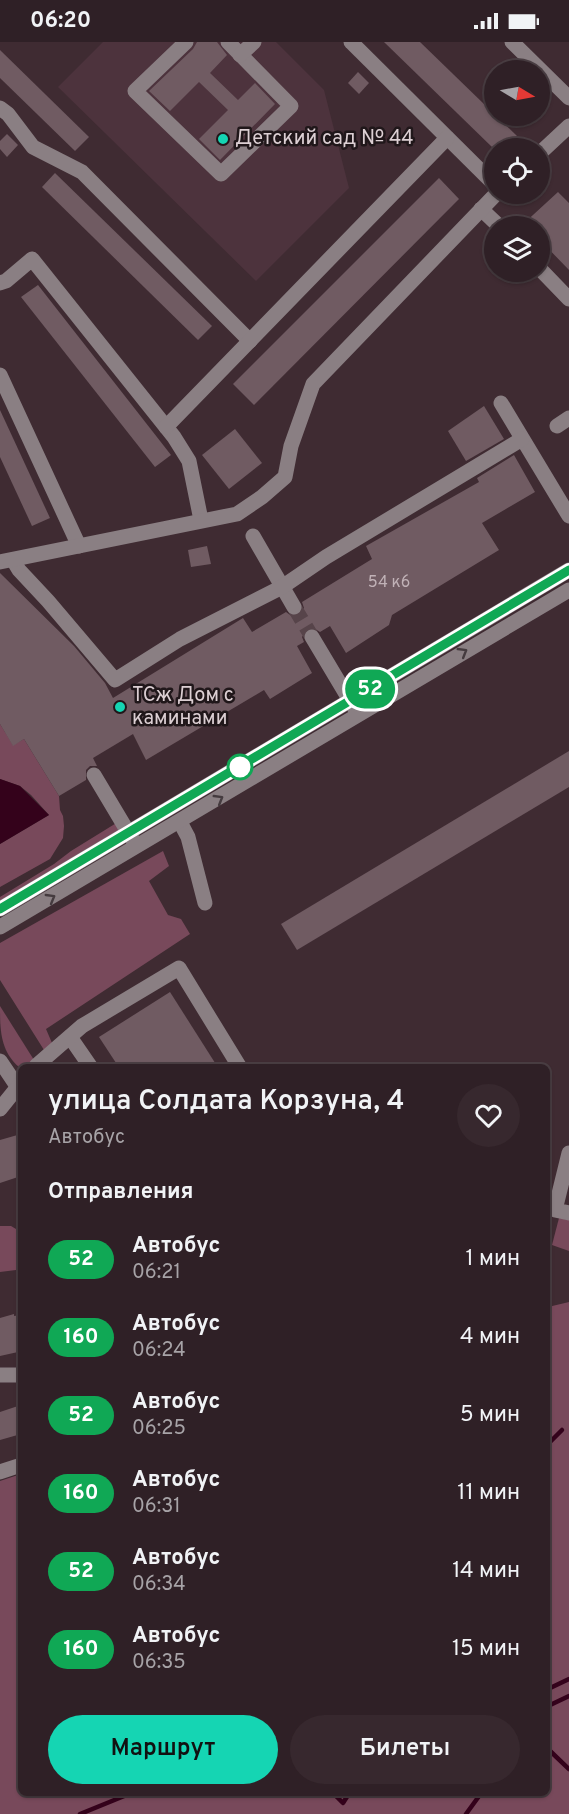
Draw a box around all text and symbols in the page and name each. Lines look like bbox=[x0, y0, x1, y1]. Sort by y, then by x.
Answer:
text: 06:20 bbox=[30, 8, 91, 35]
north arrow bbox=[484, 60, 550, 126]
map controls bbox=[484, 60, 550, 282]
place label: Детский сад № 44 bbox=[235, 126, 414, 152]
marker: Детский сад № 44 bbox=[216, 132, 230, 146]
button: locate bbox=[484, 138, 550, 204]
button: layers bbox=[484, 216, 550, 282]
house number: 54 к6 bbox=[368, 573, 410, 593]
one-way arrow bbox=[457, 648, 467, 660]
line badge: 52 bbox=[343, 670, 397, 708]
text: 52 bbox=[357, 676, 383, 703]
place label: ТСж Дом с каминами bbox=[132, 683, 234, 732]
marker: ТСж Дом с каминами bbox=[113, 700, 127, 714]
unlabelled marker bbox=[227, 754, 253, 780]
one-way arrow bbox=[213, 794, 223, 806]
one-way arrow bbox=[45, 893, 55, 905]
text: улица Солдата Корзуна, 4 bbox=[48, 1084, 405, 1120]
button: heart bbox=[457, 1084, 520, 1147]
text: Автобус bbox=[48, 1125, 125, 1151]
text: Отправления bbox=[48, 1179, 193, 1206]
text: Автобус bbox=[132, 1233, 220, 1260]
text: 52 bbox=[68, 1246, 94, 1273]
text: 1 мин bbox=[466, 1246, 520, 1273]
text: 06:21 bbox=[132, 1260, 181, 1286]
text: Автобус bbox=[132, 1311, 220, 1338]
text: 160 bbox=[63, 1324, 99, 1351]
text: 4 мин bbox=[460, 1324, 520, 1351]
text: 06:24 bbox=[132, 1338, 186, 1364]
text: Автобус bbox=[132, 1389, 220, 1416]
text: 52 bbox=[68, 1402, 94, 1429]
text: 5 мин bbox=[460, 1402, 520, 1429]
text: 06:25 bbox=[132, 1416, 186, 1442]
text: Автобус bbox=[132, 1467, 220, 1494]
text: 160 bbox=[63, 1480, 99, 1507]
text: 11 мин bbox=[457, 1480, 520, 1507]
text: 06:31 bbox=[132, 1494, 181, 1520]
text: Автобус bbox=[132, 1545, 220, 1572]
text: 52 bbox=[68, 1558, 94, 1585]
text: 14 мин bbox=[452, 1558, 520, 1585]
text: 06:34 bbox=[132, 1572, 186, 1598]
text: Автобус bbox=[132, 1623, 220, 1650]
text: 160 bbox=[63, 1636, 99, 1663]
text: 15 мин bbox=[452, 1636, 520, 1663]
text: 06:35 bbox=[132, 1650, 186, 1676]
button: Маршрут bbox=[48, 1715, 278, 1784]
button: Билеты bbox=[290, 1715, 520, 1784]

